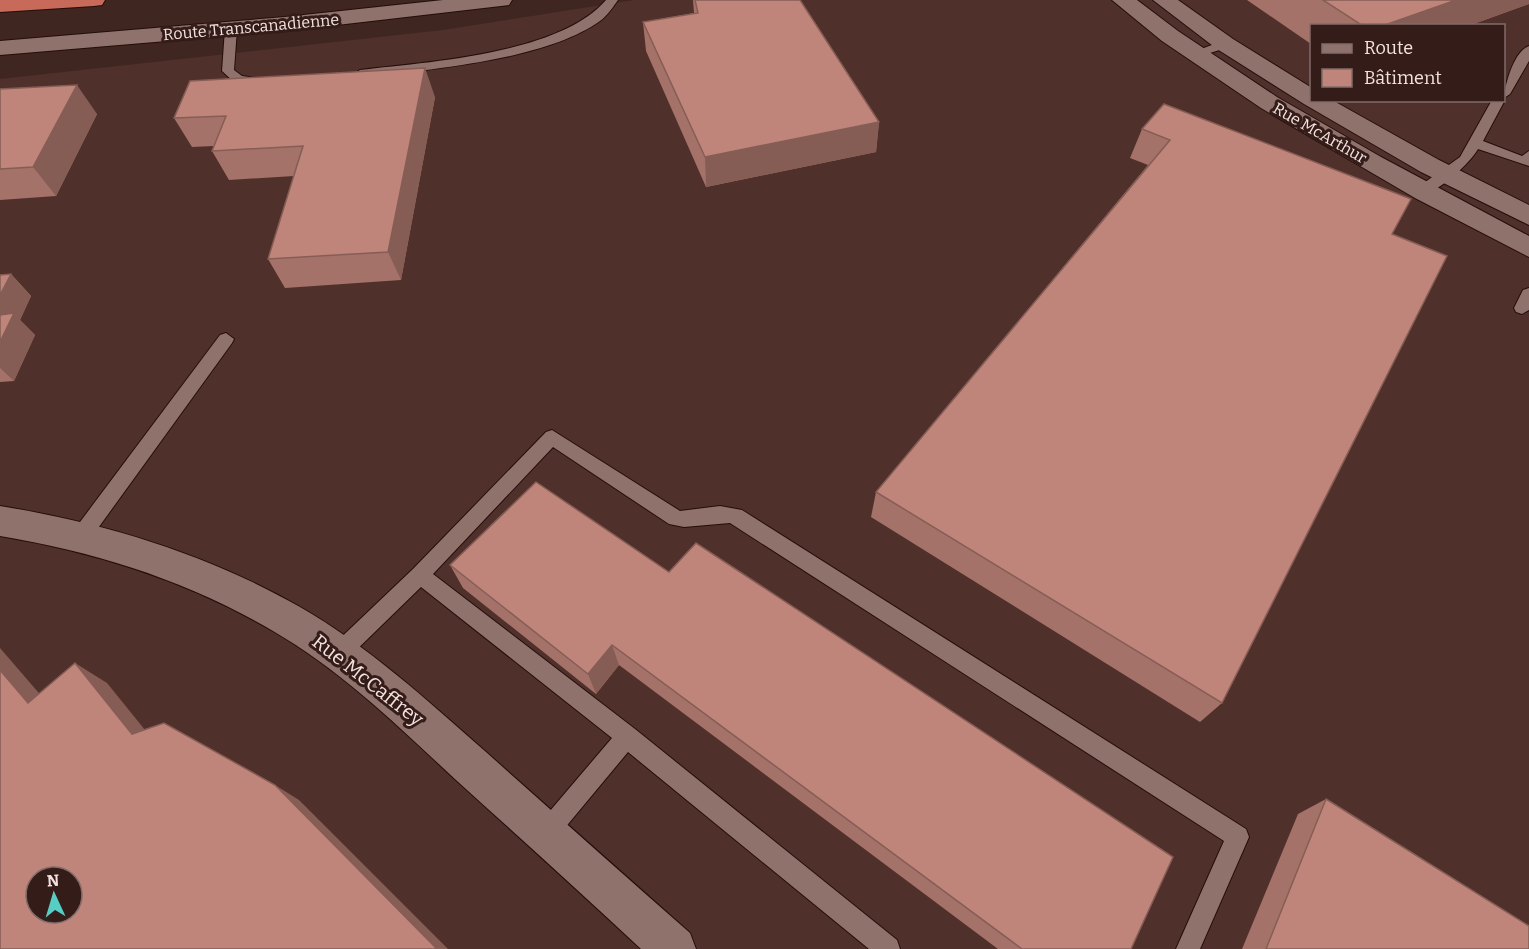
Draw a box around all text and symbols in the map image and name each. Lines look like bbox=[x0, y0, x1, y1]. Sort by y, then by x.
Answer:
street label: Route Transcanadienne bbox=[162, 10, 340, 44]
legend bbox=[1310, 24, 1505, 102]
text: Route bbox=[1364, 37, 1413, 59]
text: Bâtiment bbox=[1364, 67, 1442, 89]
street label: Rue McArthur bbox=[1270, 99, 1370, 167]
street label: Rue McCaffrey bbox=[308, 629, 429, 731]
north arrow bbox=[24, 865, 84, 925]
text: N bbox=[46, 871, 60, 890]

